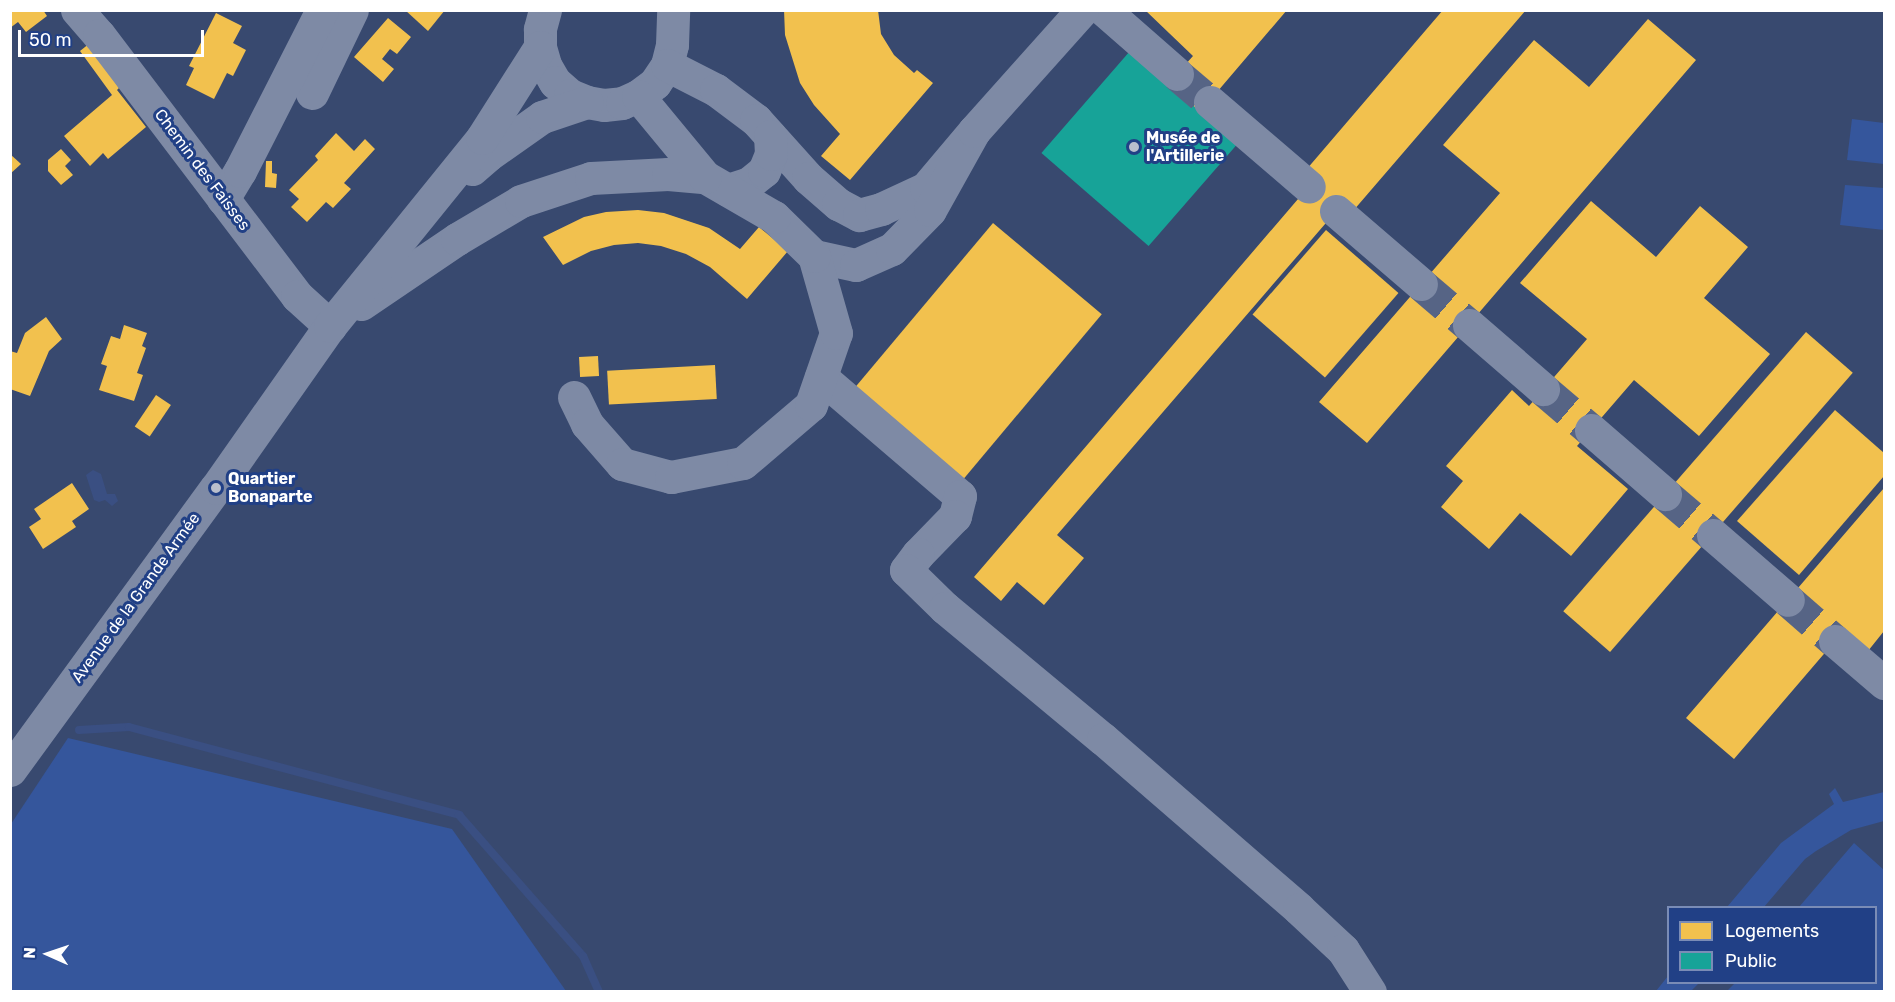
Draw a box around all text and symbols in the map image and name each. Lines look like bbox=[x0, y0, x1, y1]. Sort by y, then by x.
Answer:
scale bar bbox=[21, 18, 207, 56]
text: 50 m bbox=[29, 29, 72, 51]
street label: Chemin des Faisses bbox=[150, 106, 254, 234]
place label: Musée de l'Artillerie bbox=[1146, 128, 1224, 166]
marker: Musée de l'Artillerie bbox=[1127, 140, 1141, 154]
place label: Quartier Bonaparte bbox=[228, 469, 313, 507]
marker: Quartier Bonaparte bbox=[209, 481, 223, 495]
street label: Avenue de la Grande Armée bbox=[68, 509, 204, 687]
legend bbox=[1667, 906, 1877, 984]
text: Logements bbox=[1725, 920, 1819, 942]
north arrow bbox=[18, 924, 78, 984]
text: N bbox=[20, 947, 39, 959]
text: Public bbox=[1725, 950, 1777, 972]

